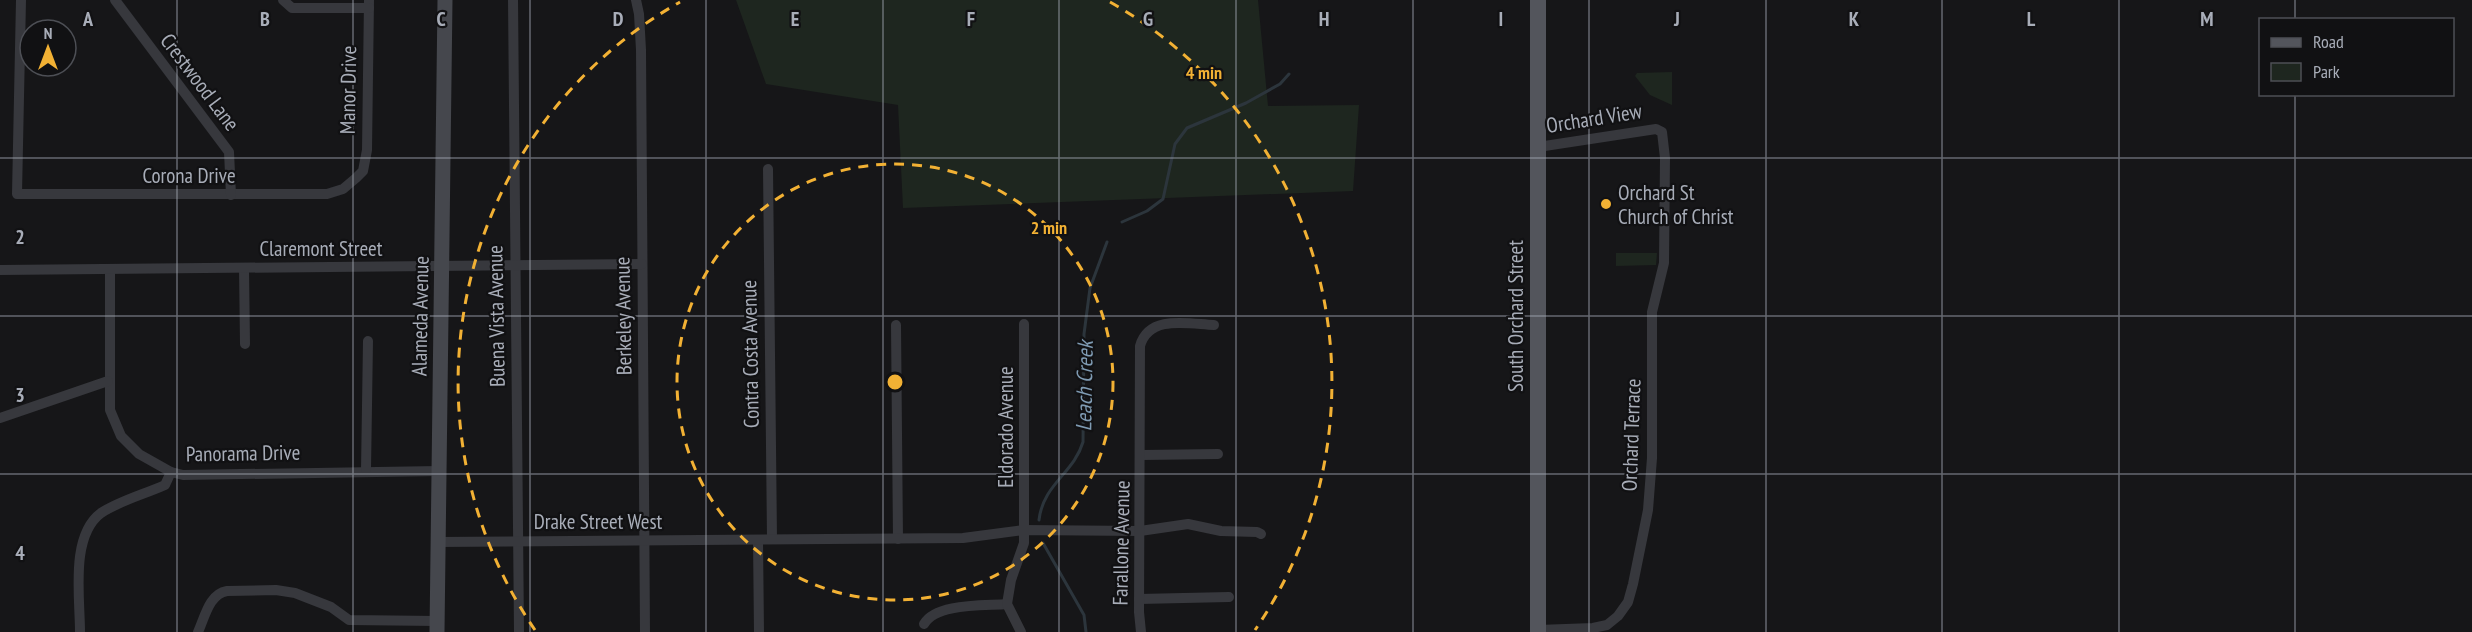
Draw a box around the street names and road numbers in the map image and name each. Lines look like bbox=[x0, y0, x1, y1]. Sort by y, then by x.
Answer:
street label: Crestwood Lane bbox=[155, 28, 245, 136]
street label: Manor Drive bbox=[334, 46, 362, 134]
street label: Orchard View bbox=[1544, 97, 1644, 139]
street label: Corona Drive bbox=[142, 162, 236, 189]
street label: Claremont Street bbox=[260, 235, 383, 262]
street label: South Orchard Street bbox=[1502, 240, 1529, 392]
street label: Buena Vista Avenue bbox=[481, 245, 511, 387]
street label: Alameda Avenue bbox=[405, 256, 435, 376]
street label: Berkeley Avenue bbox=[608, 257, 638, 375]
street label: Contra Costa Avenue bbox=[735, 280, 765, 428]
street label: Eldorado Avenue bbox=[992, 366, 1019, 488]
street label: Orchard Terrace bbox=[1616, 378, 1646, 492]
street label: Panorama Drive bbox=[186, 439, 300, 467]
street label: Farallone Avenue bbox=[1106, 480, 1136, 606]
street label: Drake Street West bbox=[534, 508, 663, 535]

